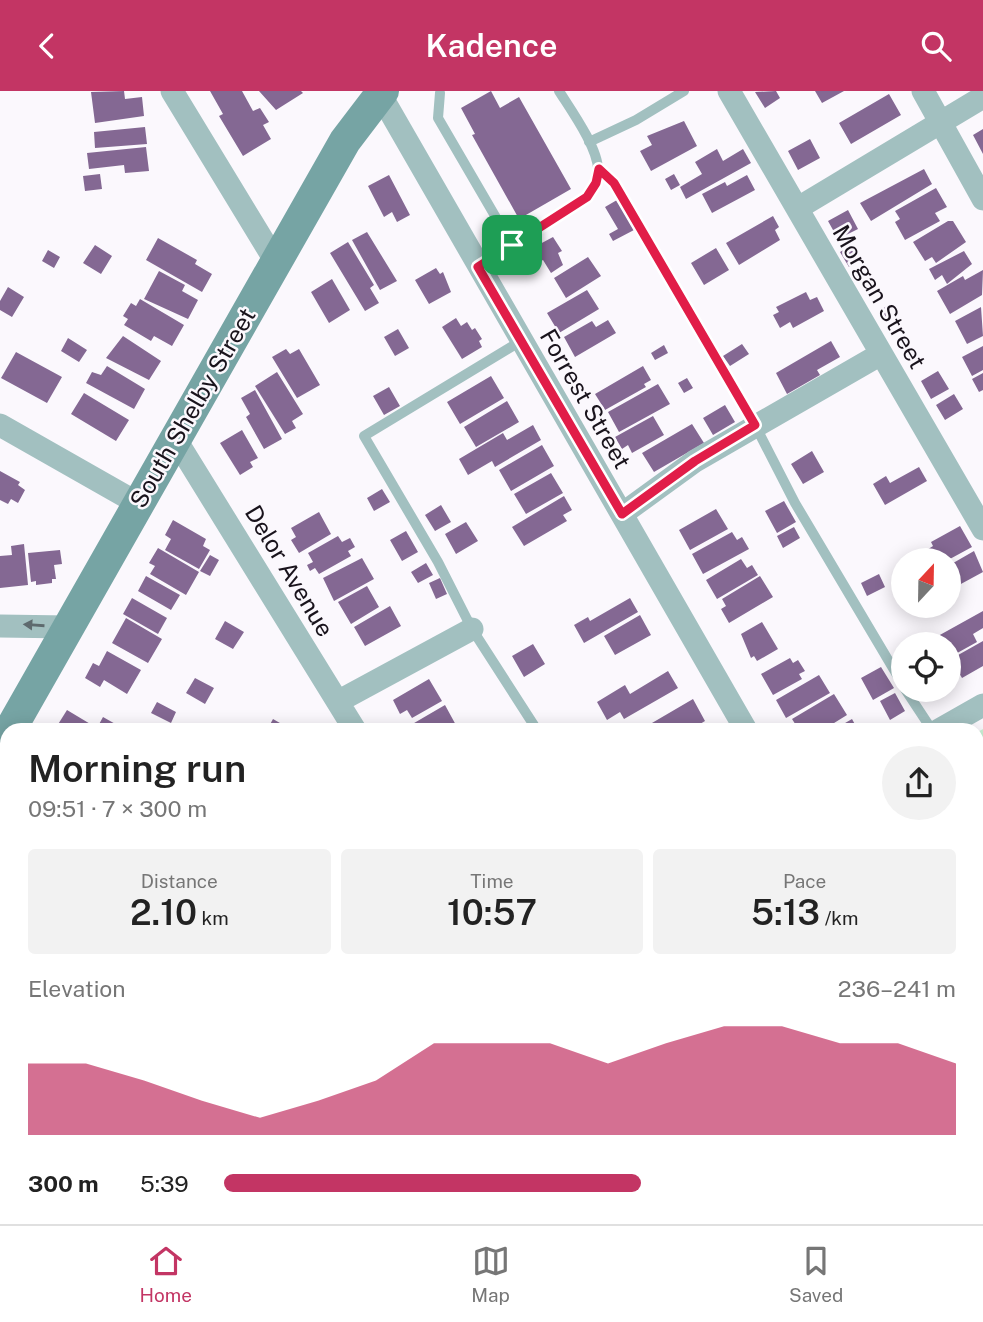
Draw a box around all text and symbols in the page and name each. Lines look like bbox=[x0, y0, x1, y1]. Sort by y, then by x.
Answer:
icon: back bbox=[28, 27, 66, 65]
text: Kadence bbox=[425, 27, 558, 64]
icon: search bbox=[917, 27, 955, 65]
pin bbox=[482, 215, 542, 275]
street label: Morgan Street bbox=[827, 220, 932, 373]
icon: arrive bbox=[493, 226, 531, 264]
street label: South Shelby Street bbox=[123, 303, 261, 512]
street label: Forrest Street bbox=[535, 324, 637, 473]
street label: Delor Avenue bbox=[240, 500, 340, 641]
north arrow bbox=[891, 548, 961, 618]
map controls bbox=[891, 548, 961, 702]
one-way arrow bbox=[23, 619, 45, 630]
button: locate bbox=[891, 632, 961, 702]
text: Morning run bbox=[28, 746, 246, 791]
button: share bbox=[882, 746, 956, 820]
text: 09:51 · 7 × 300 m bbox=[28, 795, 207, 822]
text: Distance bbox=[141, 870, 218, 892]
text: Time bbox=[470, 870, 514, 892]
text: Pace bbox=[783, 870, 826, 892]
text: 2.10 bbox=[130, 892, 197, 933]
text: 10:57 bbox=[447, 892, 537, 933]
text: 5:13 bbox=[751, 892, 820, 933]
text: km bbox=[197, 907, 229, 929]
text: /km bbox=[820, 907, 858, 929]
text: Elevation bbox=[28, 975, 126, 1002]
text: 236–241 m bbox=[838, 975, 956, 1002]
text: 300 m bbox=[28, 1170, 99, 1197]
text: 5:39 bbox=[140, 1170, 189, 1197]
tab: Home bbox=[140, 1242, 192, 1306]
tab: Map bbox=[471, 1242, 510, 1306]
tab: Saved bbox=[789, 1242, 843, 1306]

